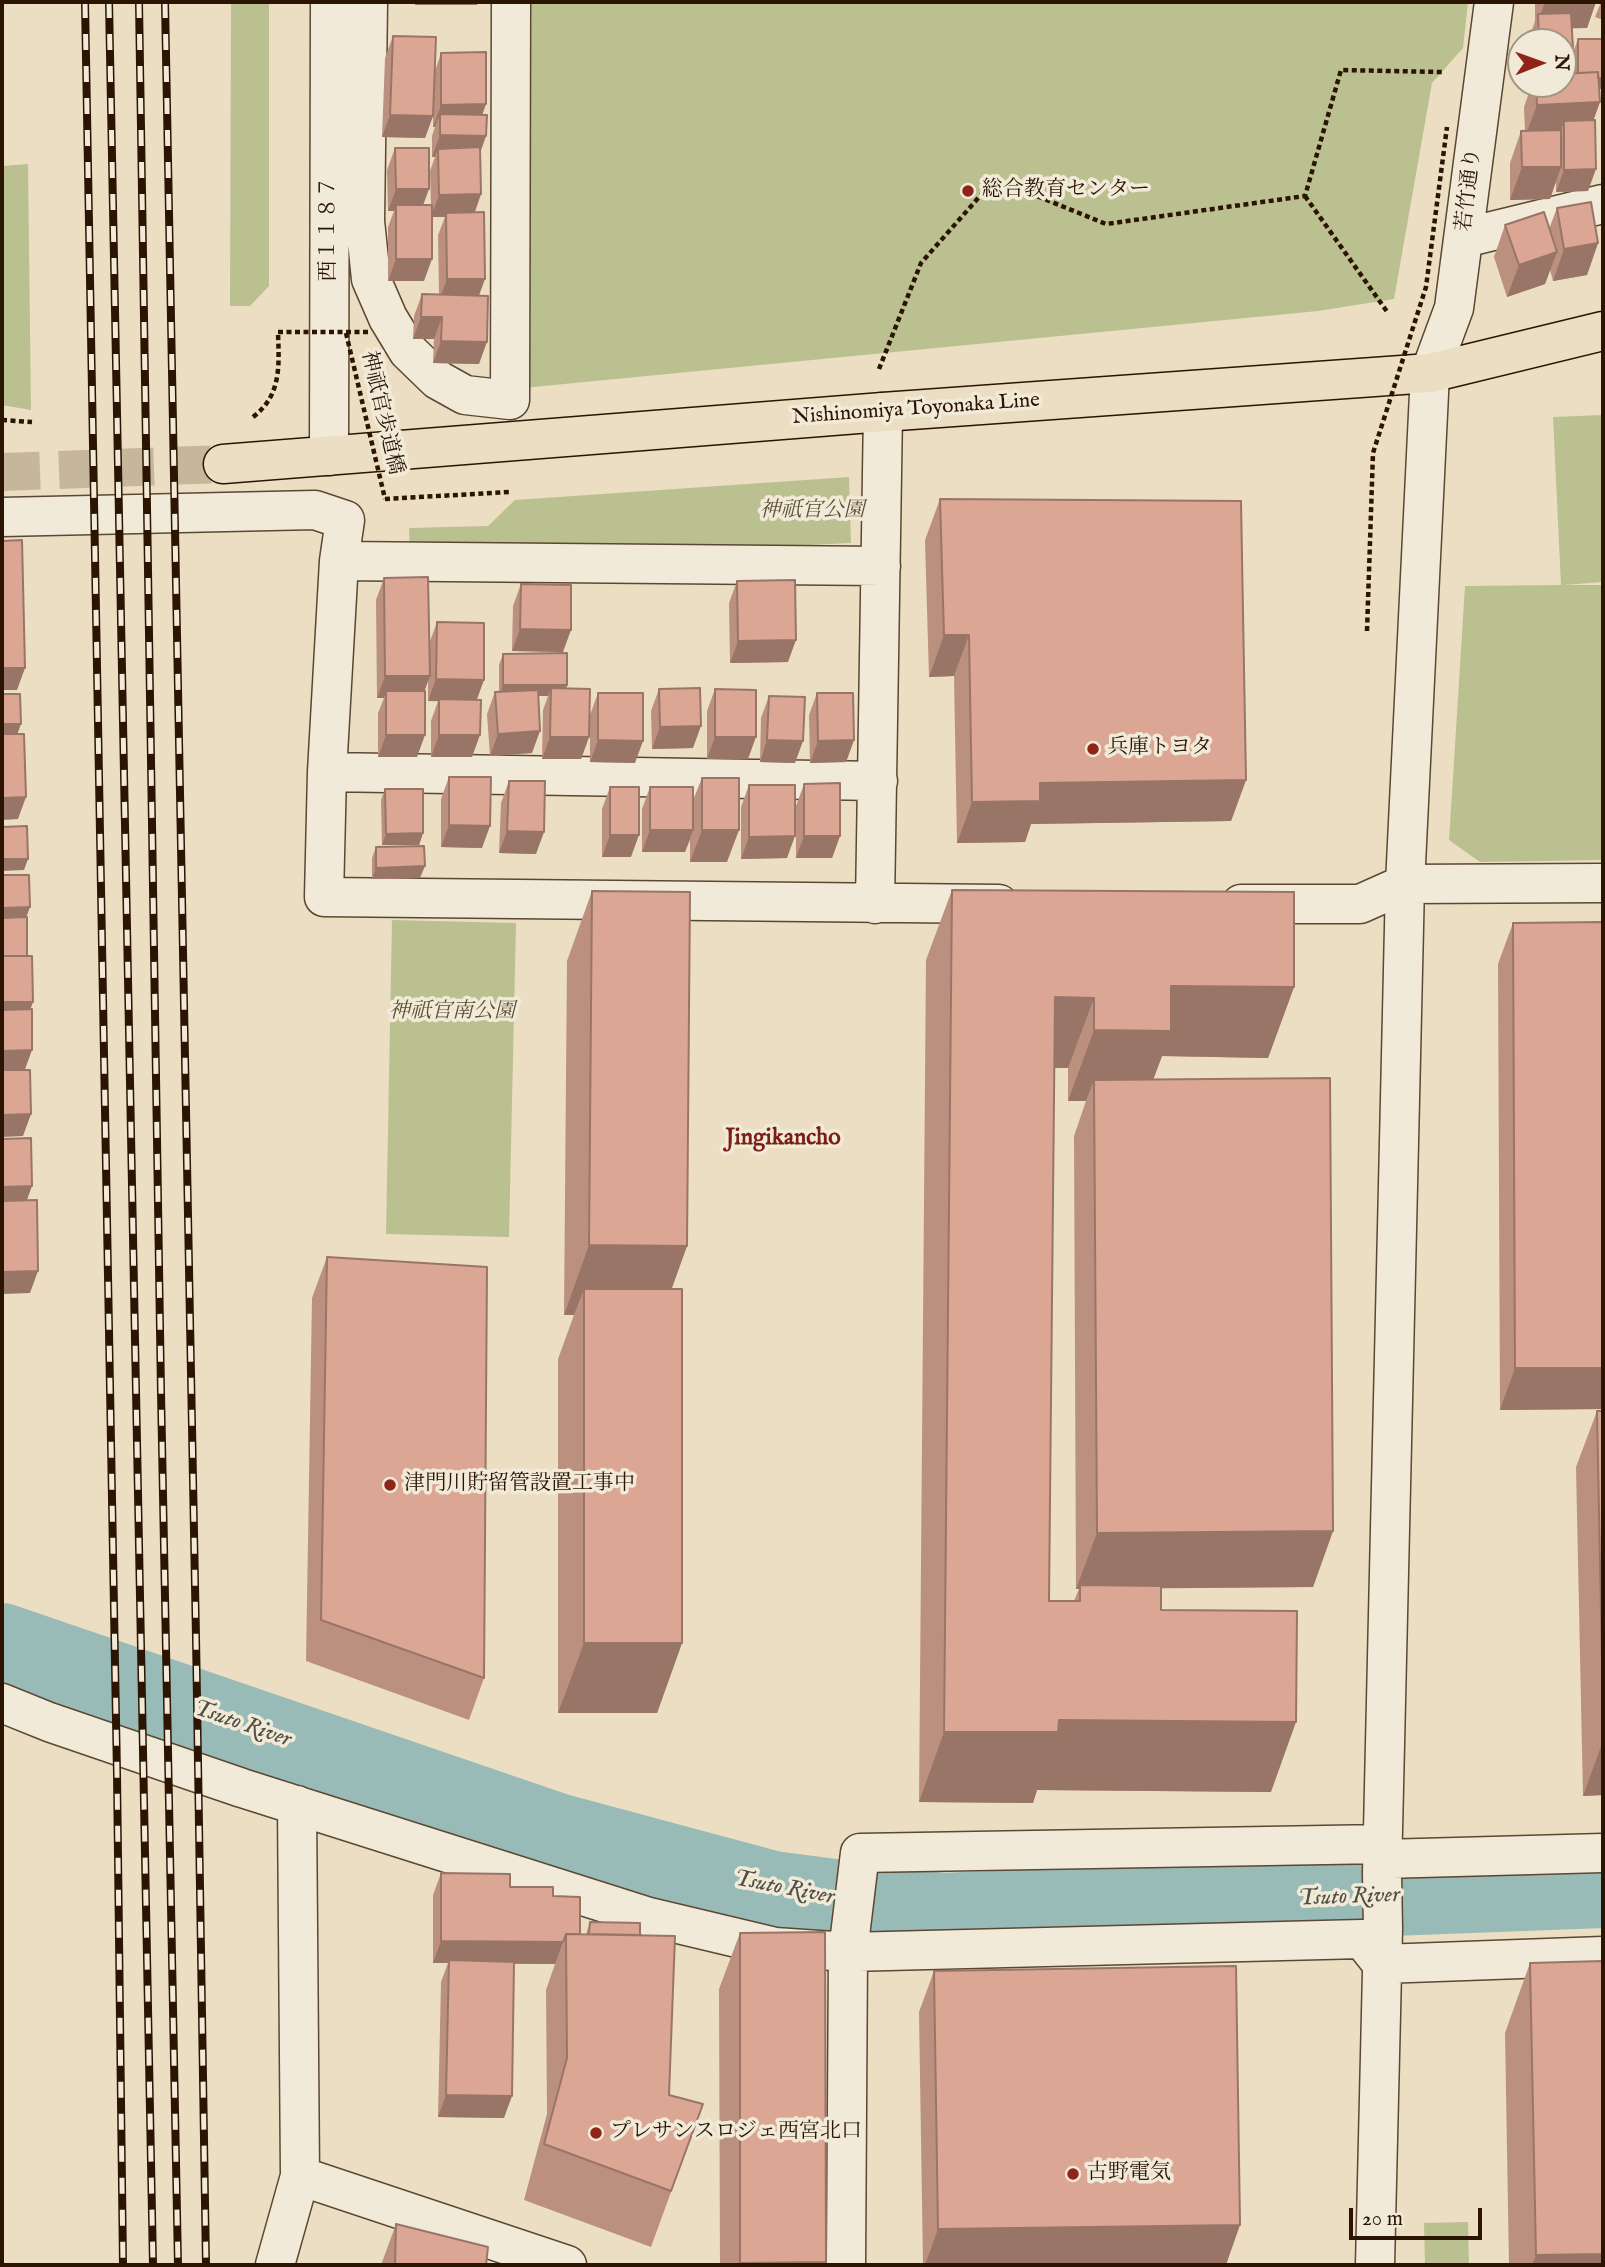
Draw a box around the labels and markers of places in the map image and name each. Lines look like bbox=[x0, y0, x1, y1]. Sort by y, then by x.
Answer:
place label: 総合教育センター bbox=[982, 178, 1150, 204]
marker: 総合教育センター bbox=[960, 183, 976, 199]
place label: 兵庫トヨタ bbox=[1107, 736, 1212, 762]
marker: 兵庫トヨタ bbox=[1085, 741, 1101, 757]
place label: 津門川貯留管設置工事中 bbox=[404, 1472, 635, 1498]
marker: 津門川貯留管設置工事中 bbox=[382, 1477, 398, 1493]
place label: プレサンスロジェ西宮北口 bbox=[610, 2120, 862, 2146]
marker: プレサンスロジェ西宮北口 bbox=[588, 2125, 604, 2141]
place label: 古野電気 bbox=[1087, 2161, 1171, 2187]
marker: 古野電気 bbox=[1065, 2166, 1081, 2182]

